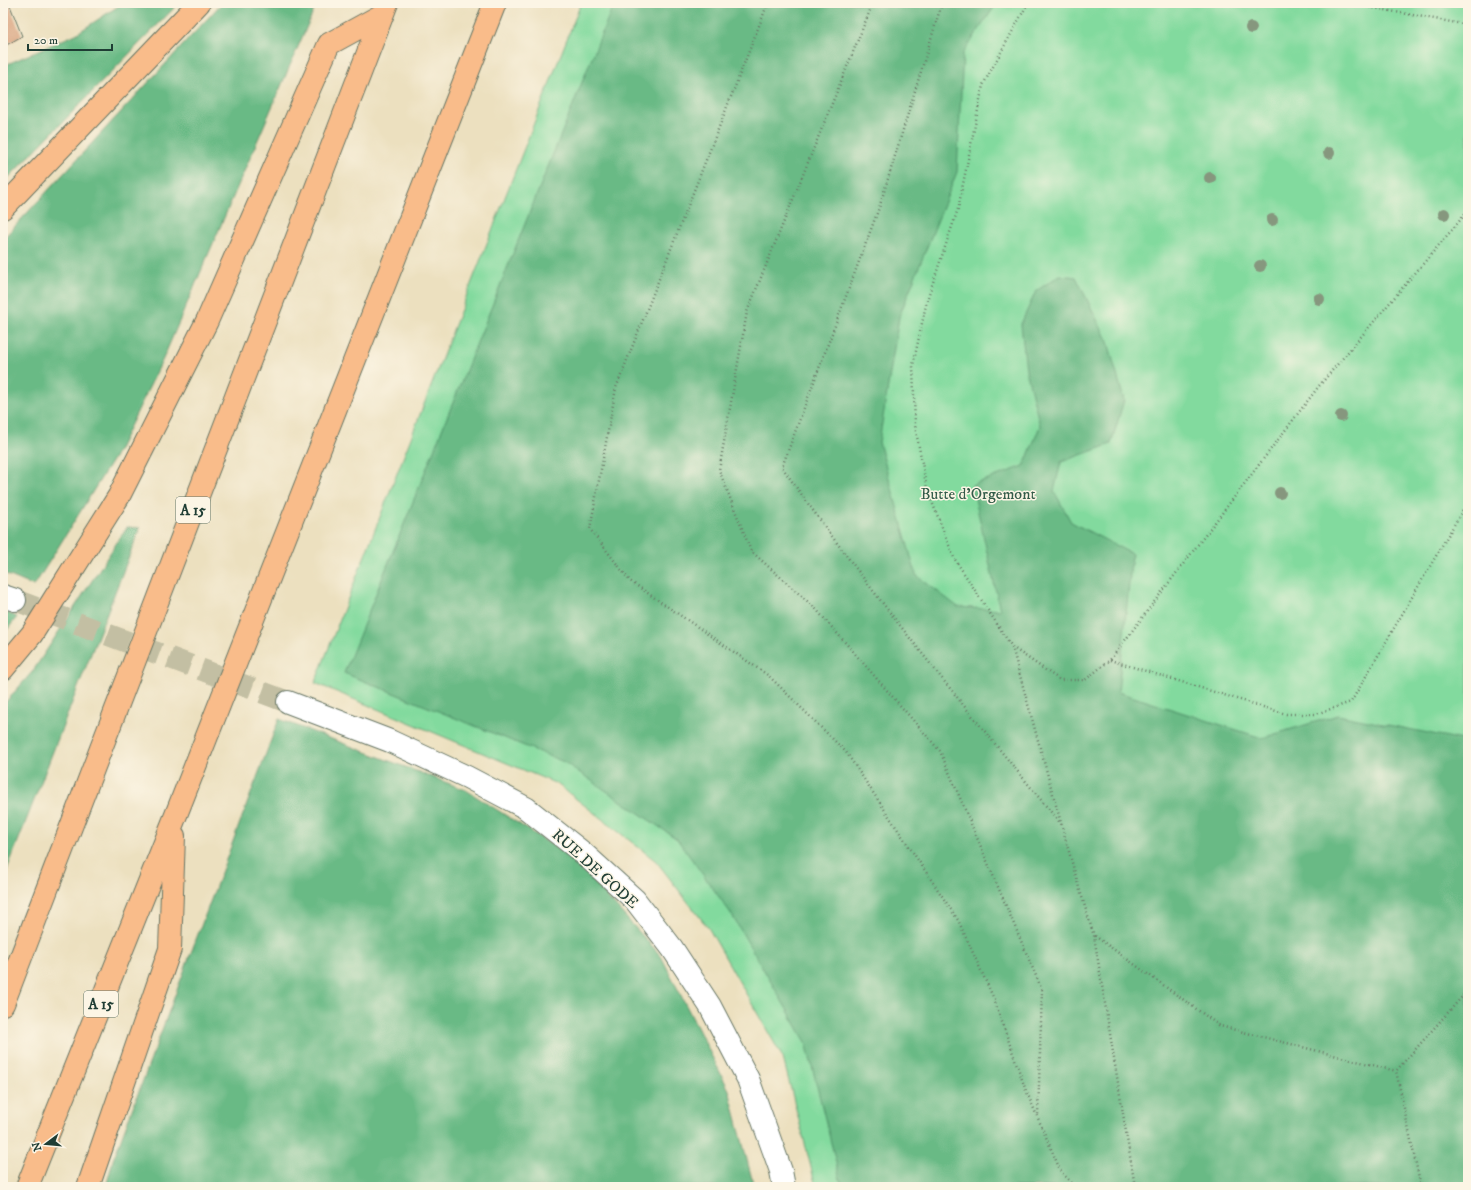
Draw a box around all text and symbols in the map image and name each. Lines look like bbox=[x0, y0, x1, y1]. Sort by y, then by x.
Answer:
scale bar bbox=[28, 26, 112, 52]
text: 20 m bbox=[34, 33, 58, 48]
park label: Butte d'Orgemont bbox=[920, 484, 1036, 504]
road number: A 15 bbox=[176, 497, 210, 523]
street label: RUE DE GODE bbox=[548, 825, 643, 913]
road number: A 15 bbox=[84, 991, 118, 1017]
north arrow bbox=[26, 1124, 66, 1164]
text: N bbox=[29, 1140, 45, 1153]

